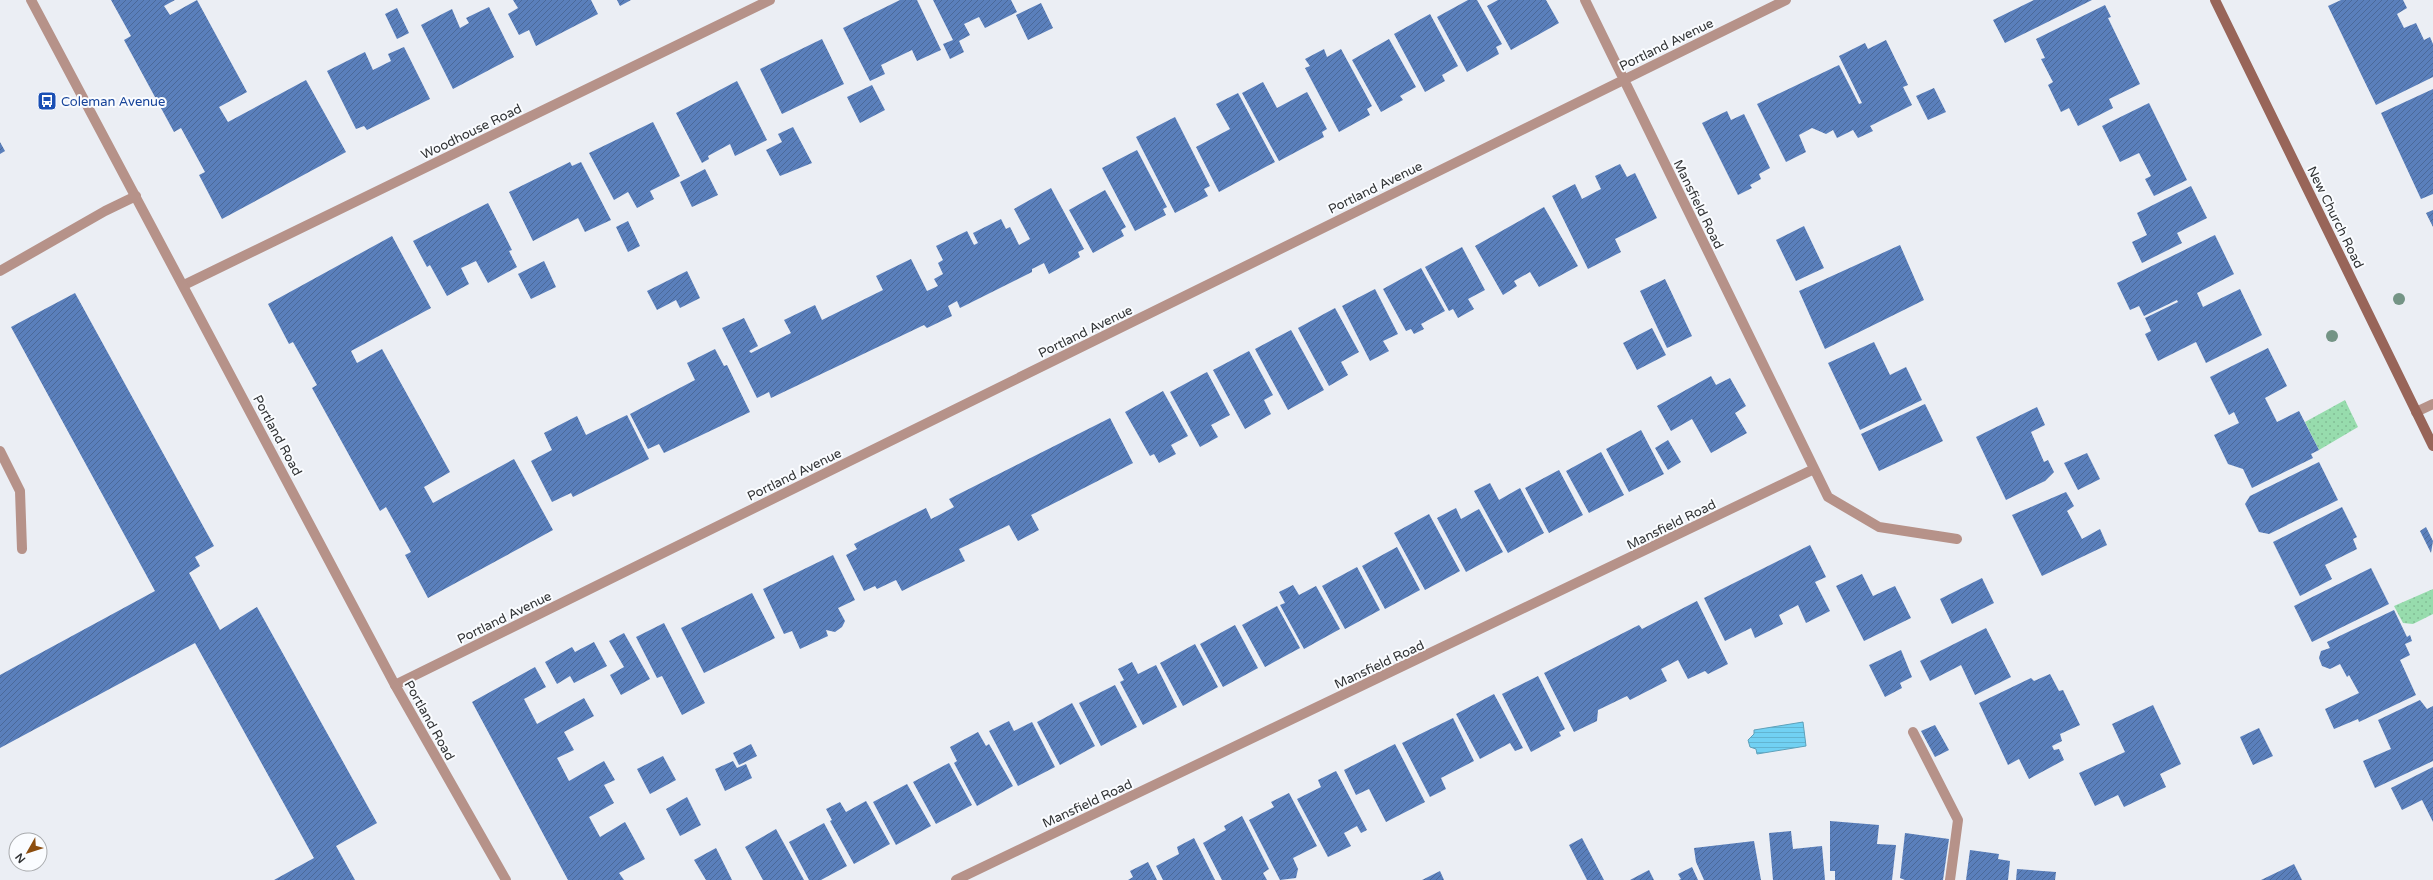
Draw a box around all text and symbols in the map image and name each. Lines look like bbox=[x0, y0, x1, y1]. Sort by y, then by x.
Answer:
street label: Portland Avenue bbox=[1617, 15, 1716, 75]
bus stop icon: Coleman Avenue bbox=[36, 90, 58, 112]
place label: Coleman Avenue bbox=[61, 94, 165, 110]
street label: Woodhouse Road bbox=[419, 101, 524, 163]
street label: Mansfield Road bbox=[1670, 157, 1727, 252]
street label: Portland Avenue bbox=[1326, 158, 1425, 218]
street label: New Church Road bbox=[2303, 164, 2367, 271]
street label: Portland Avenue bbox=[1036, 302, 1135, 362]
street label: Portland Road bbox=[249, 392, 305, 479]
street label: Portland Avenue bbox=[745, 445, 844, 505]
street label: Mansfield Road bbox=[1624, 496, 1719, 553]
street label: Portland Avenue bbox=[455, 588, 554, 648]
street label: Mansfield Road bbox=[1332, 637, 1427, 693]
street label: Portland Road bbox=[401, 678, 458, 763]
street label: Mansfield Road bbox=[1040, 776, 1135, 832]
north arrow bbox=[8, 832, 48, 872]
text: N bbox=[13, 850, 28, 866]

